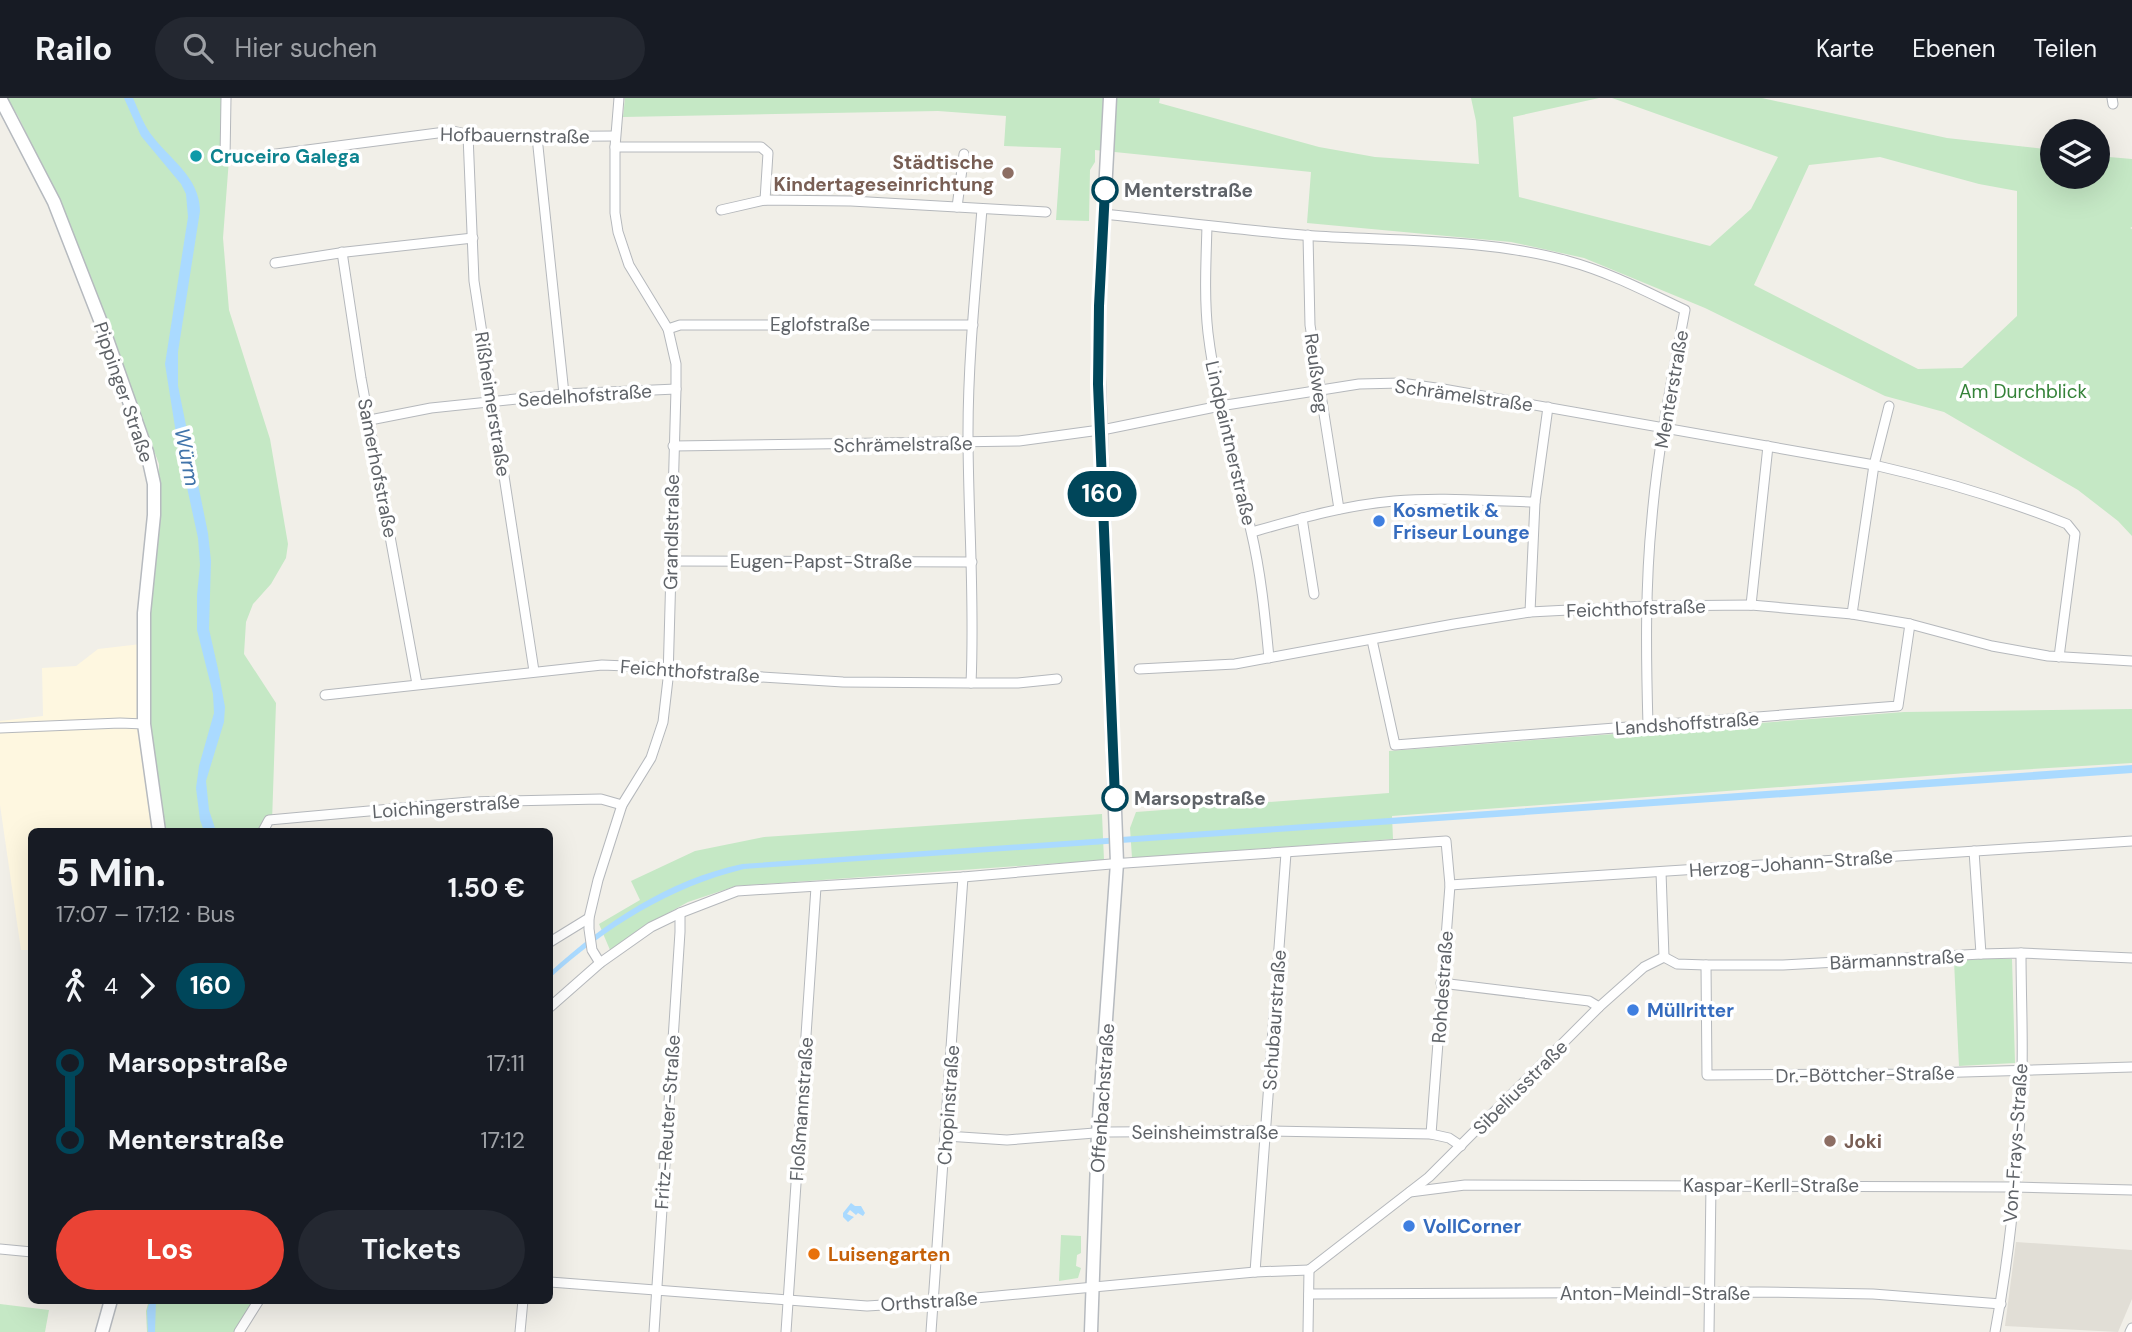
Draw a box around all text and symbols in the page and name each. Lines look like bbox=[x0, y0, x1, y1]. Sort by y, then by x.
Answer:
search box bbox=[155, 17, 645, 80]
text: Railo bbox=[35, 27, 113, 70]
icon: search bbox=[179, 29, 217, 67]
text: Hier suchen bbox=[235, 31, 377, 65]
text: Karte bbox=[1816, 33, 1874, 64]
text: Ebenen bbox=[1912, 33, 1996, 64]
text: Teilen bbox=[2034, 33, 2097, 64]
map controls bbox=[2040, 119, 2110, 189]
button: layers bbox=[2040, 119, 2110, 189]
street label: Hofbauernstraße bbox=[440, 122, 590, 149]
place label: Cruceiro Galega bbox=[210, 144, 360, 169]
marker: Cruceiro Galega bbox=[188, 148, 204, 164]
place label: Städtische Kindertageseinrichtung bbox=[774, 150, 994, 197]
marker: Städtische Kindertageseinrichtung bbox=[1000, 165, 1016, 181]
marker: Menterstraße bbox=[1092, 177, 1118, 203]
place label: Menterstraße bbox=[1124, 178, 1253, 203]
street label: Eglofstraße bbox=[770, 312, 870, 337]
street label: Pippinger Straße bbox=[88, 319, 159, 466]
street label: Menterstraße bbox=[1649, 328, 1694, 450]
street label: Rißheimerstraße bbox=[469, 330, 516, 478]
street label: Reußweg bbox=[1299, 332, 1335, 415]
street label: Lindpaintnerstraße bbox=[1199, 358, 1262, 528]
street label: Schrämelstraße bbox=[1393, 373, 1535, 418]
street label: Sedelhofstraße bbox=[517, 378, 653, 413]
park label: Am Durchblick bbox=[1959, 379, 2088, 404]
street label: Samerhofstraße bbox=[352, 396, 403, 540]
water label: Würm bbox=[168, 426, 206, 488]
street label: Schrämelstraße bbox=[833, 431, 973, 458]
line badge: 160 bbox=[1062, 471, 1142, 517]
street label: Grandlstraße bbox=[658, 474, 685, 590]
text: 160 bbox=[1082, 478, 1122, 509]
place label: Kosmetik & Friseur Lounge bbox=[1393, 498, 1530, 545]
marker: Kosmetik & Friseur Lounge bbox=[1371, 513, 1387, 529]
street label: Eugen-Papst-Straße bbox=[730, 549, 912, 574]
street label: Feichthofstraße bbox=[1566, 594, 1706, 623]
street label: Feichthofstraße bbox=[619, 654, 761, 689]
street label: Landshoffstraße bbox=[1614, 706, 1760, 741]
marker: Marsopstraße bbox=[1102, 785, 1128, 811]
place label: Marsopstraße bbox=[1134, 786, 1266, 811]
street label: Loichingerstraße bbox=[371, 789, 521, 824]
street label: Herzog-Johann-Straße bbox=[1688, 844, 1894, 883]
text: 5 Min. bbox=[56, 848, 166, 898]
text: 1.50 € bbox=[448, 871, 525, 905]
text: 17:07 – 17:12 · Bus bbox=[56, 899, 235, 929]
street label: Rohdestraße bbox=[1426, 930, 1459, 1044]
street label: Bärmannstraße bbox=[1829, 943, 1965, 976]
street label: Schubaurstraße bbox=[1257, 949, 1292, 1091]
icon: walk bbox=[56, 967, 94, 1005]
icon: forward bbox=[128, 967, 166, 1005]
text: 160 bbox=[190, 970, 231, 1001]
text: 4 bbox=[104, 971, 118, 1001]
place label: Müllritter bbox=[1647, 998, 1734, 1023]
marker: Müllritter bbox=[1625, 1002, 1641, 1018]
street label: Offenbachstraße bbox=[1085, 1022, 1120, 1174]
street label: Fritz-Reuter-Straße bbox=[649, 1034, 686, 1210]
street label: Sibeliusstraße bbox=[1467, 1034, 1573, 1140]
street label: Floßmannstraße bbox=[784, 1036, 819, 1182]
street label: Chopinstraße bbox=[932, 1044, 965, 1166]
text: Marsopstraße bbox=[108, 1046, 288, 1080]
text: 17:11 bbox=[487, 1048, 525, 1078]
street label: Dr.-Böttcher-Straße bbox=[1775, 1060, 1955, 1089]
street label: Von-Frays-Straße bbox=[1997, 1062, 2034, 1224]
street label: Seinsheimstraße bbox=[1131, 1120, 1279, 1145]
text: Menterstraße bbox=[108, 1123, 285, 1157]
text: 17:12 bbox=[480, 1125, 525, 1155]
place label: Joki bbox=[1844, 1129, 1882, 1154]
marker: Joki bbox=[1822, 1133, 1838, 1149]
street label: Kaspar-Kerll-Straße bbox=[1683, 1173, 1859, 1198]
button: Los bbox=[56, 1210, 284, 1290]
button: Tickets bbox=[298, 1210, 525, 1290]
place label: VollCorner bbox=[1423, 1214, 1522, 1239]
marker: VollCorner bbox=[1401, 1218, 1417, 1234]
place label: Luisengarten bbox=[828, 1242, 950, 1267]
marker: Luisengarten bbox=[806, 1246, 822, 1262]
street label: Anton-Meindl-Straße bbox=[1560, 1281, 1750, 1306]
street label: Orthstraße bbox=[880, 1286, 978, 1317]

